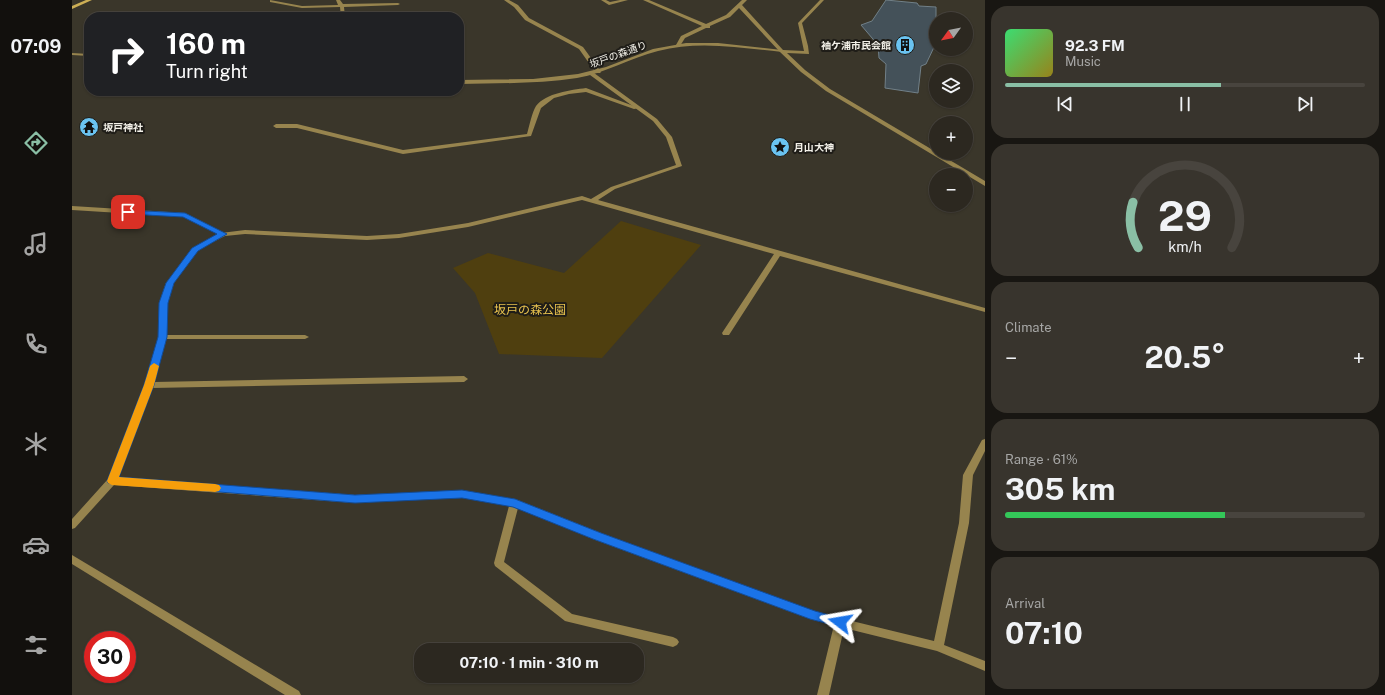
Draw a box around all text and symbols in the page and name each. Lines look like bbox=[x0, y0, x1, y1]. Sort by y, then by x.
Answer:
north arrow bbox=[929, 12, 973, 56]
map controls bbox=[929, 12, 973, 212]
text: 160 m bbox=[166, 27, 246, 60]
icon: right bbox=[100, 28, 152, 80]
building icon: 袖ケ浦市民会館 bbox=[894, 34, 916, 56]
text: 07:09 bbox=[11, 36, 61, 57]
text: 92.3 FM bbox=[1065, 37, 1125, 54]
street label: 坂戸の森通り bbox=[588, 38, 648, 70]
place label: 袖ケ浦市民会館 bbox=[821, 39, 891, 51]
text: Music bbox=[1065, 54, 1101, 69]
text: Turn right bbox=[166, 61, 248, 82]
button: layers bbox=[929, 64, 973, 108]
icon: previous bbox=[1054, 93, 1076, 115]
icon: pause bbox=[1174, 93, 1196, 115]
icon: next bbox=[1294, 93, 1316, 115]
temple icon: 坂戸神社 bbox=[78, 116, 100, 138]
button: + bbox=[929, 116, 973, 160]
place label: 坂戸神社 bbox=[103, 121, 144, 133]
icon: directions bbox=[22, 129, 50, 157]
place icon: 月山大神 bbox=[769, 136, 791, 158]
place label: 月山大神 bbox=[794, 141, 834, 153]
button: − bbox=[929, 168, 973, 212]
text: 29 bbox=[1158, 190, 1212, 239]
pin bbox=[111, 195, 145, 229]
icon: arrive bbox=[117, 201, 139, 223]
icon: music bbox=[22, 230, 50, 258]
text: km/h bbox=[1168, 237, 1202, 254]
park label: 坂戸の森公園 bbox=[494, 303, 566, 317]
text: Climate bbox=[1005, 320, 1052, 335]
icon: phone bbox=[22, 330, 50, 358]
text: 20.5° bbox=[1145, 339, 1225, 375]
text: − bbox=[1005, 345, 1017, 371]
text: + bbox=[1353, 345, 1365, 371]
icon: climate bbox=[22, 430, 50, 458]
text: Range · 61% bbox=[1005, 452, 1078, 467]
text: 305 km bbox=[1005, 471, 1115, 507]
icon: car bbox=[22, 531, 50, 559]
text: Arrival bbox=[1005, 596, 1045, 611]
position arrow bbox=[819, 601, 861, 643]
text: 07:10 bbox=[1005, 615, 1083, 651]
icon: filters bbox=[22, 631, 50, 659]
speed limit sign: 30 bbox=[84, 631, 136, 683]
text: 07:10 · 1 min · 310 m bbox=[459, 654, 599, 671]

